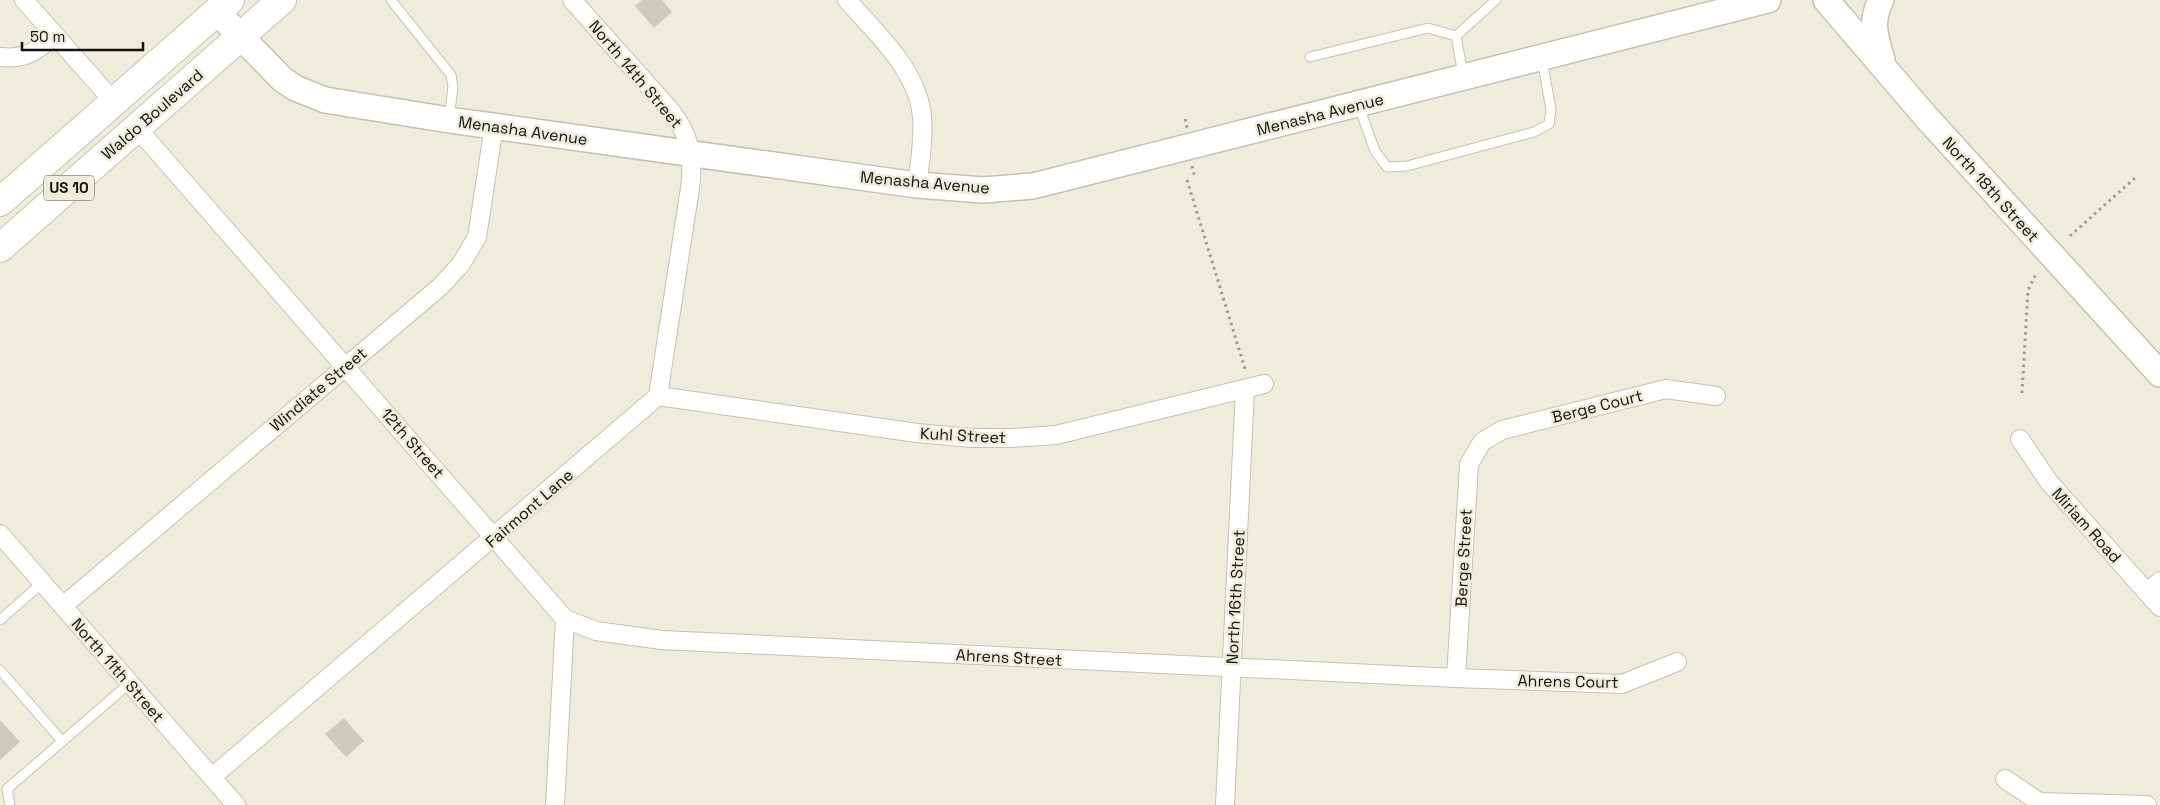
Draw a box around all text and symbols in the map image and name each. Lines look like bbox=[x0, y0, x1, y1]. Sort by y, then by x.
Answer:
street label: North 14th Street bbox=[584, 16, 687, 133]
scale bar bbox=[22, 20, 144, 52]
text: 50 m bbox=[30, 27, 65, 46]
street label: Waldo Boulevard bbox=[97, 64, 208, 164]
street label: Menasha Avenue bbox=[1254, 89, 1386, 140]
street label: Menasha Avenue bbox=[457, 111, 589, 150]
street label: North 18th Street bbox=[1938, 132, 2043, 246]
street label: Menasha Avenue bbox=[859, 166, 991, 199]
road number: US 10 bbox=[44, 176, 94, 200]
street label: Windiate Street bbox=[266, 343, 371, 436]
street label: Berge Court bbox=[1549, 385, 1645, 428]
street label: 12th Street bbox=[376, 404, 449, 483]
street label: Kuhl Street bbox=[919, 423, 1007, 448]
street label: Fairmont Lane bbox=[481, 464, 578, 552]
street label: Miriam Road bbox=[2047, 483, 2126, 567]
street label: Berge Street bbox=[1450, 508, 1477, 608]
street label: North 16th Street bbox=[1221, 529, 1250, 665]
street label: North 11th Street bbox=[67, 614, 169, 727]
street label: Ahrens Street bbox=[955, 644, 1063, 671]
street label: Ahrens Court bbox=[1517, 670, 1619, 693]

